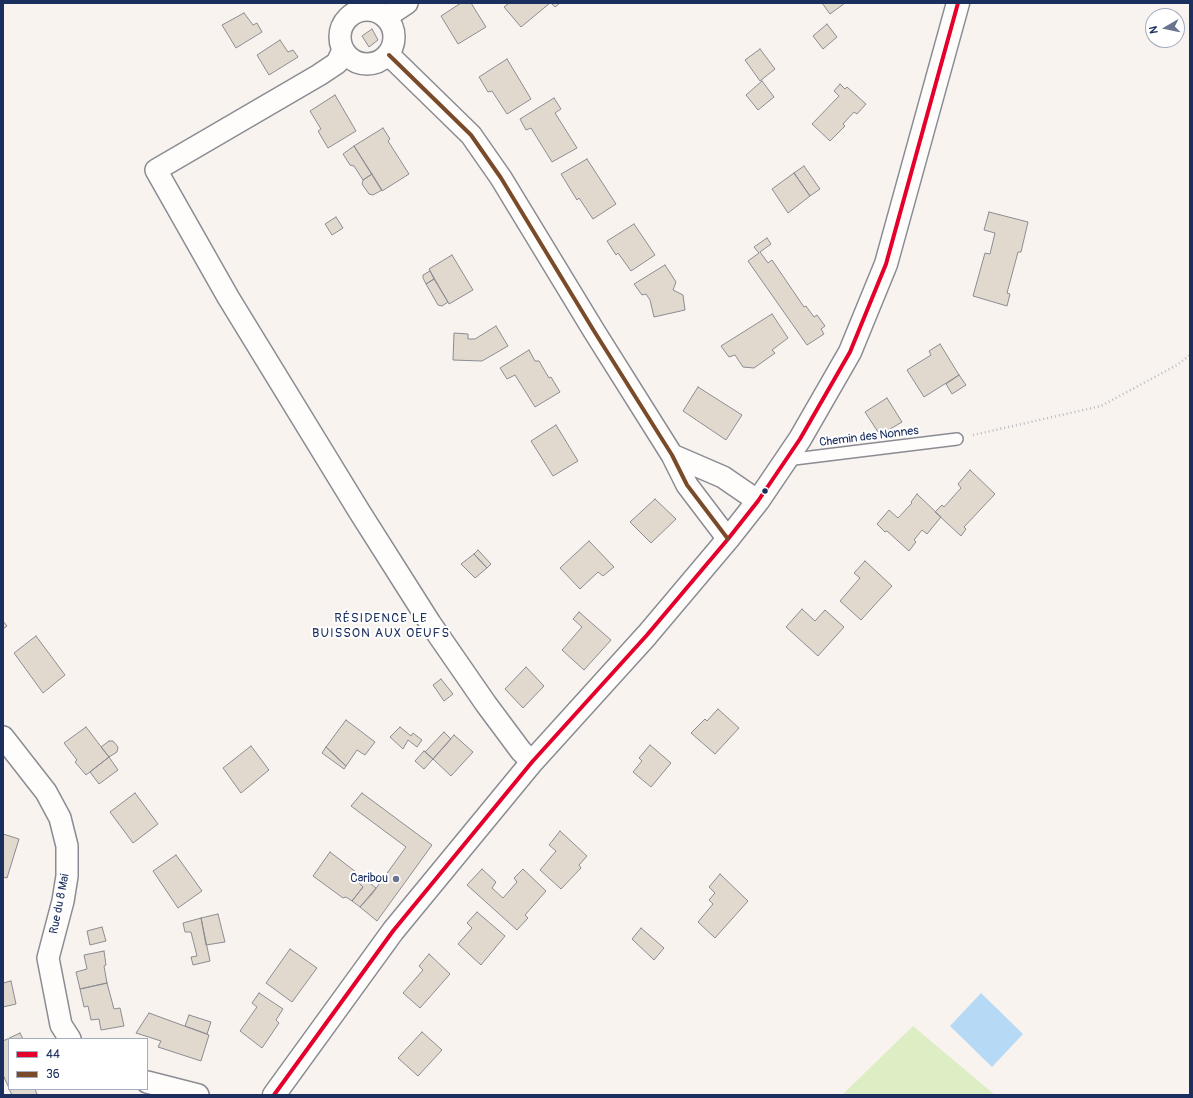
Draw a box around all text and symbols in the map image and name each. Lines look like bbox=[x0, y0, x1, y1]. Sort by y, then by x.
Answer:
north arrow bbox=[1145, 8, 1185, 48]
text: N bbox=[1147, 25, 1161, 34]
street label: Chemin des Nonnes bbox=[818, 424, 920, 450]
unlabelled marker bbox=[760, 486, 770, 496]
district label: RÉSIDENCE LE BUISSON AUX OEUFS bbox=[312, 611, 450, 642]
place label: Caribou bbox=[350, 872, 388, 886]
street label: Rue du 8 Mai bbox=[47, 873, 73, 935]
marker: Caribou bbox=[391, 874, 401, 884]
legend bbox=[8, 1038, 148, 1090]
text: 44 bbox=[46, 1047, 60, 1062]
text: 36 bbox=[46, 1067, 60, 1082]

